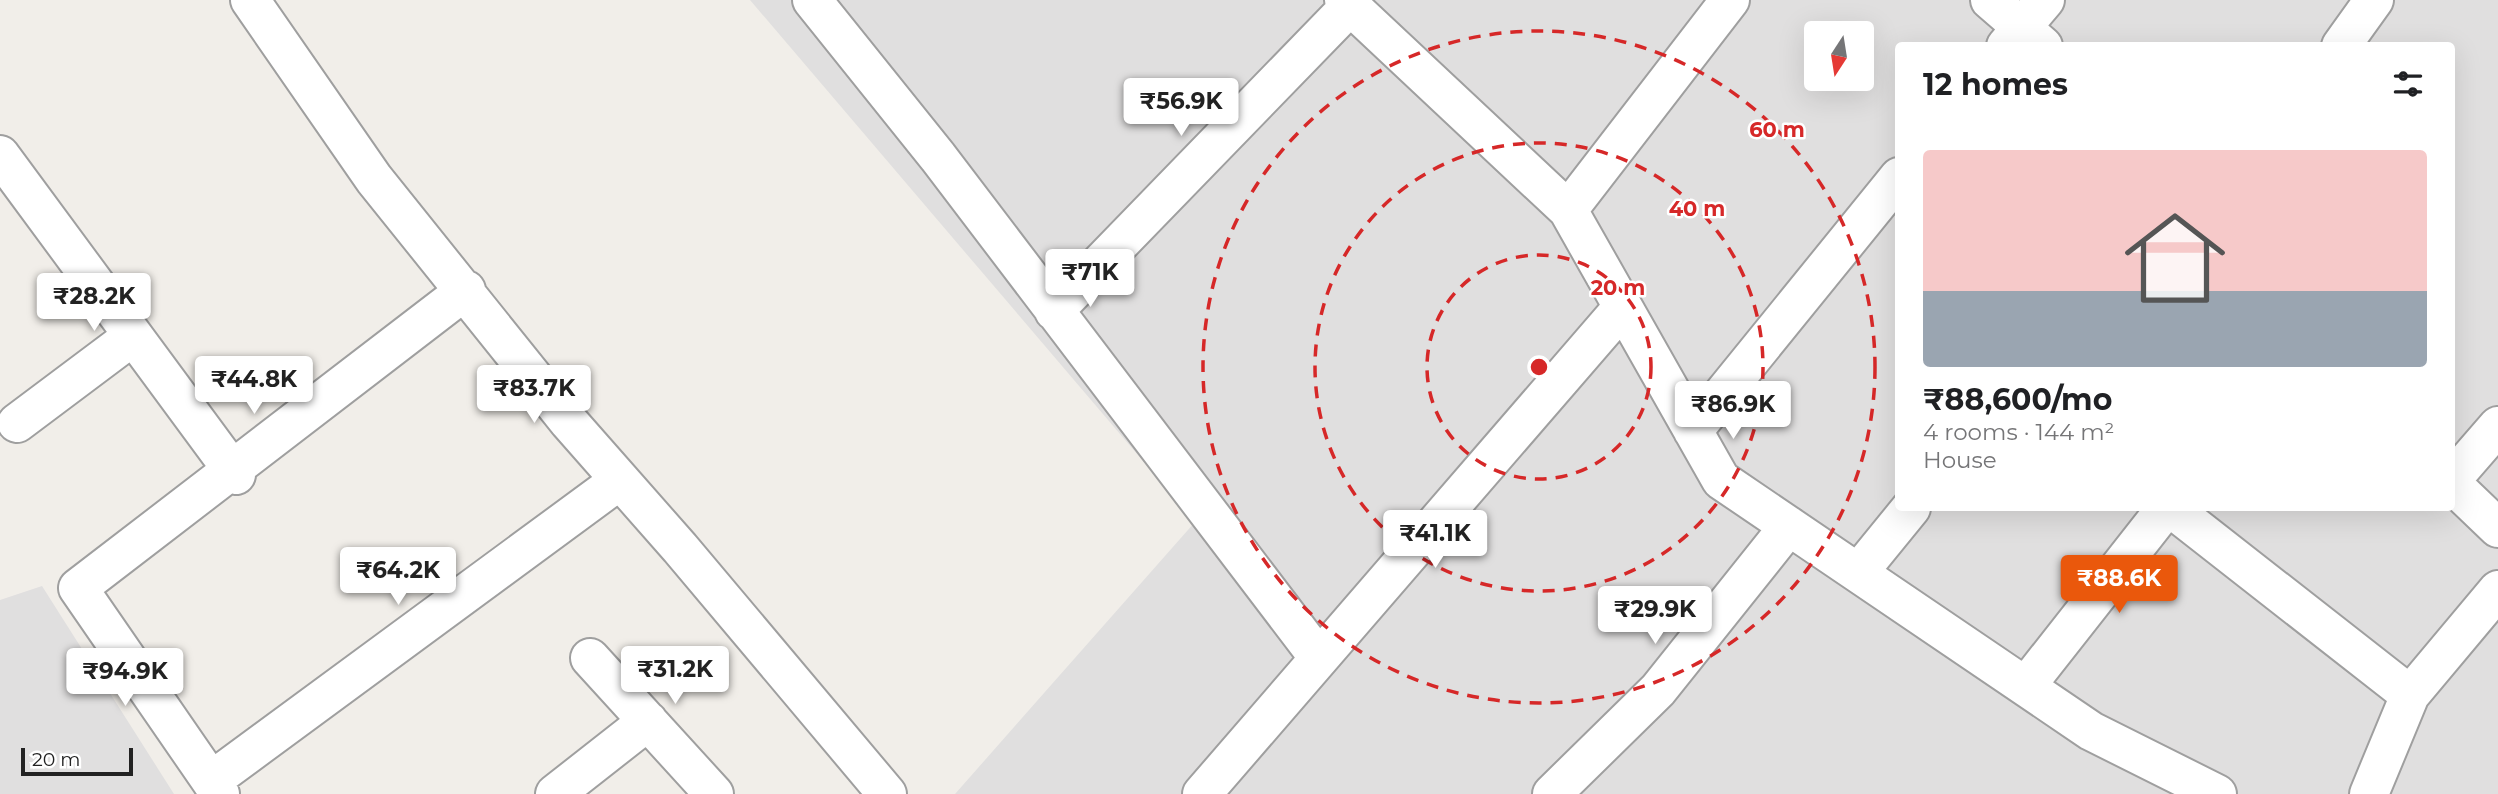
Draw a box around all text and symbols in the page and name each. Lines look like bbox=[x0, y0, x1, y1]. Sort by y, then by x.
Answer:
north arrow bbox=[1804, 21, 1874, 91]
map controls bbox=[1804, 21, 1874, 91]
icon: filters bbox=[2389, 65, 2427, 103]
text: 12 homes bbox=[1923, 66, 2068, 103]
pin: ₹56.9K bbox=[1124, 78, 1238, 138]
text: ₹56.9K bbox=[1140, 87, 1222, 115]
text: 60 m bbox=[1749, 117, 1805, 142]
icon: home bbox=[2112, 195, 2238, 321]
text: 40 m bbox=[1669, 196, 1725, 221]
pin: ₹71K bbox=[1049, 250, 1131, 309]
text: ₹71K bbox=[1061, 258, 1119, 286]
pin: ₹28.2K bbox=[37, 274, 151, 333]
text: 20 m bbox=[1591, 275, 1645, 300]
text: ₹28.2K bbox=[53, 282, 135, 310]
centre of rings bbox=[1527, 355, 1551, 379]
pin: ₹44.8K bbox=[197, 356, 311, 416]
text: ₹44.8K bbox=[211, 365, 297, 393]
pin: ₹83.7K bbox=[477, 366, 591, 425]
text: ₹83.7K bbox=[493, 374, 575, 402]
text: ₹88,600/mo bbox=[1923, 381, 2112, 418]
pin: ₹86.9K bbox=[1676, 382, 1790, 441]
text: ₹86.9K bbox=[1691, 390, 1775, 418]
text: 4 rooms · 144 m² bbox=[1923, 418, 2115, 446]
text: House bbox=[1923, 446, 1997, 474]
pin: ₹41.1K bbox=[1378, 510, 1492, 570]
text: ₹41.1K bbox=[1399, 519, 1471, 547]
pin: ₹64.2K bbox=[341, 548, 455, 607]
text: ₹64.2K bbox=[356, 556, 440, 584]
pin: ₹88.6K bbox=[2062, 556, 2176, 615]
text: ₹88.6K bbox=[2077, 564, 2161, 592]
pin: ₹29.9K bbox=[1598, 586, 1712, 646]
text: ₹29.9K bbox=[1614, 595, 1696, 623]
pin: ₹31.2K bbox=[618, 646, 732, 706]
pin: ₹94.9K bbox=[68, 648, 182, 708]
text: ₹31.2K bbox=[637, 655, 713, 683]
text: ₹94.9K bbox=[82, 657, 168, 685]
scale bar bbox=[21, 745, 133, 777]
text: 20 m bbox=[32, 748, 80, 771]

